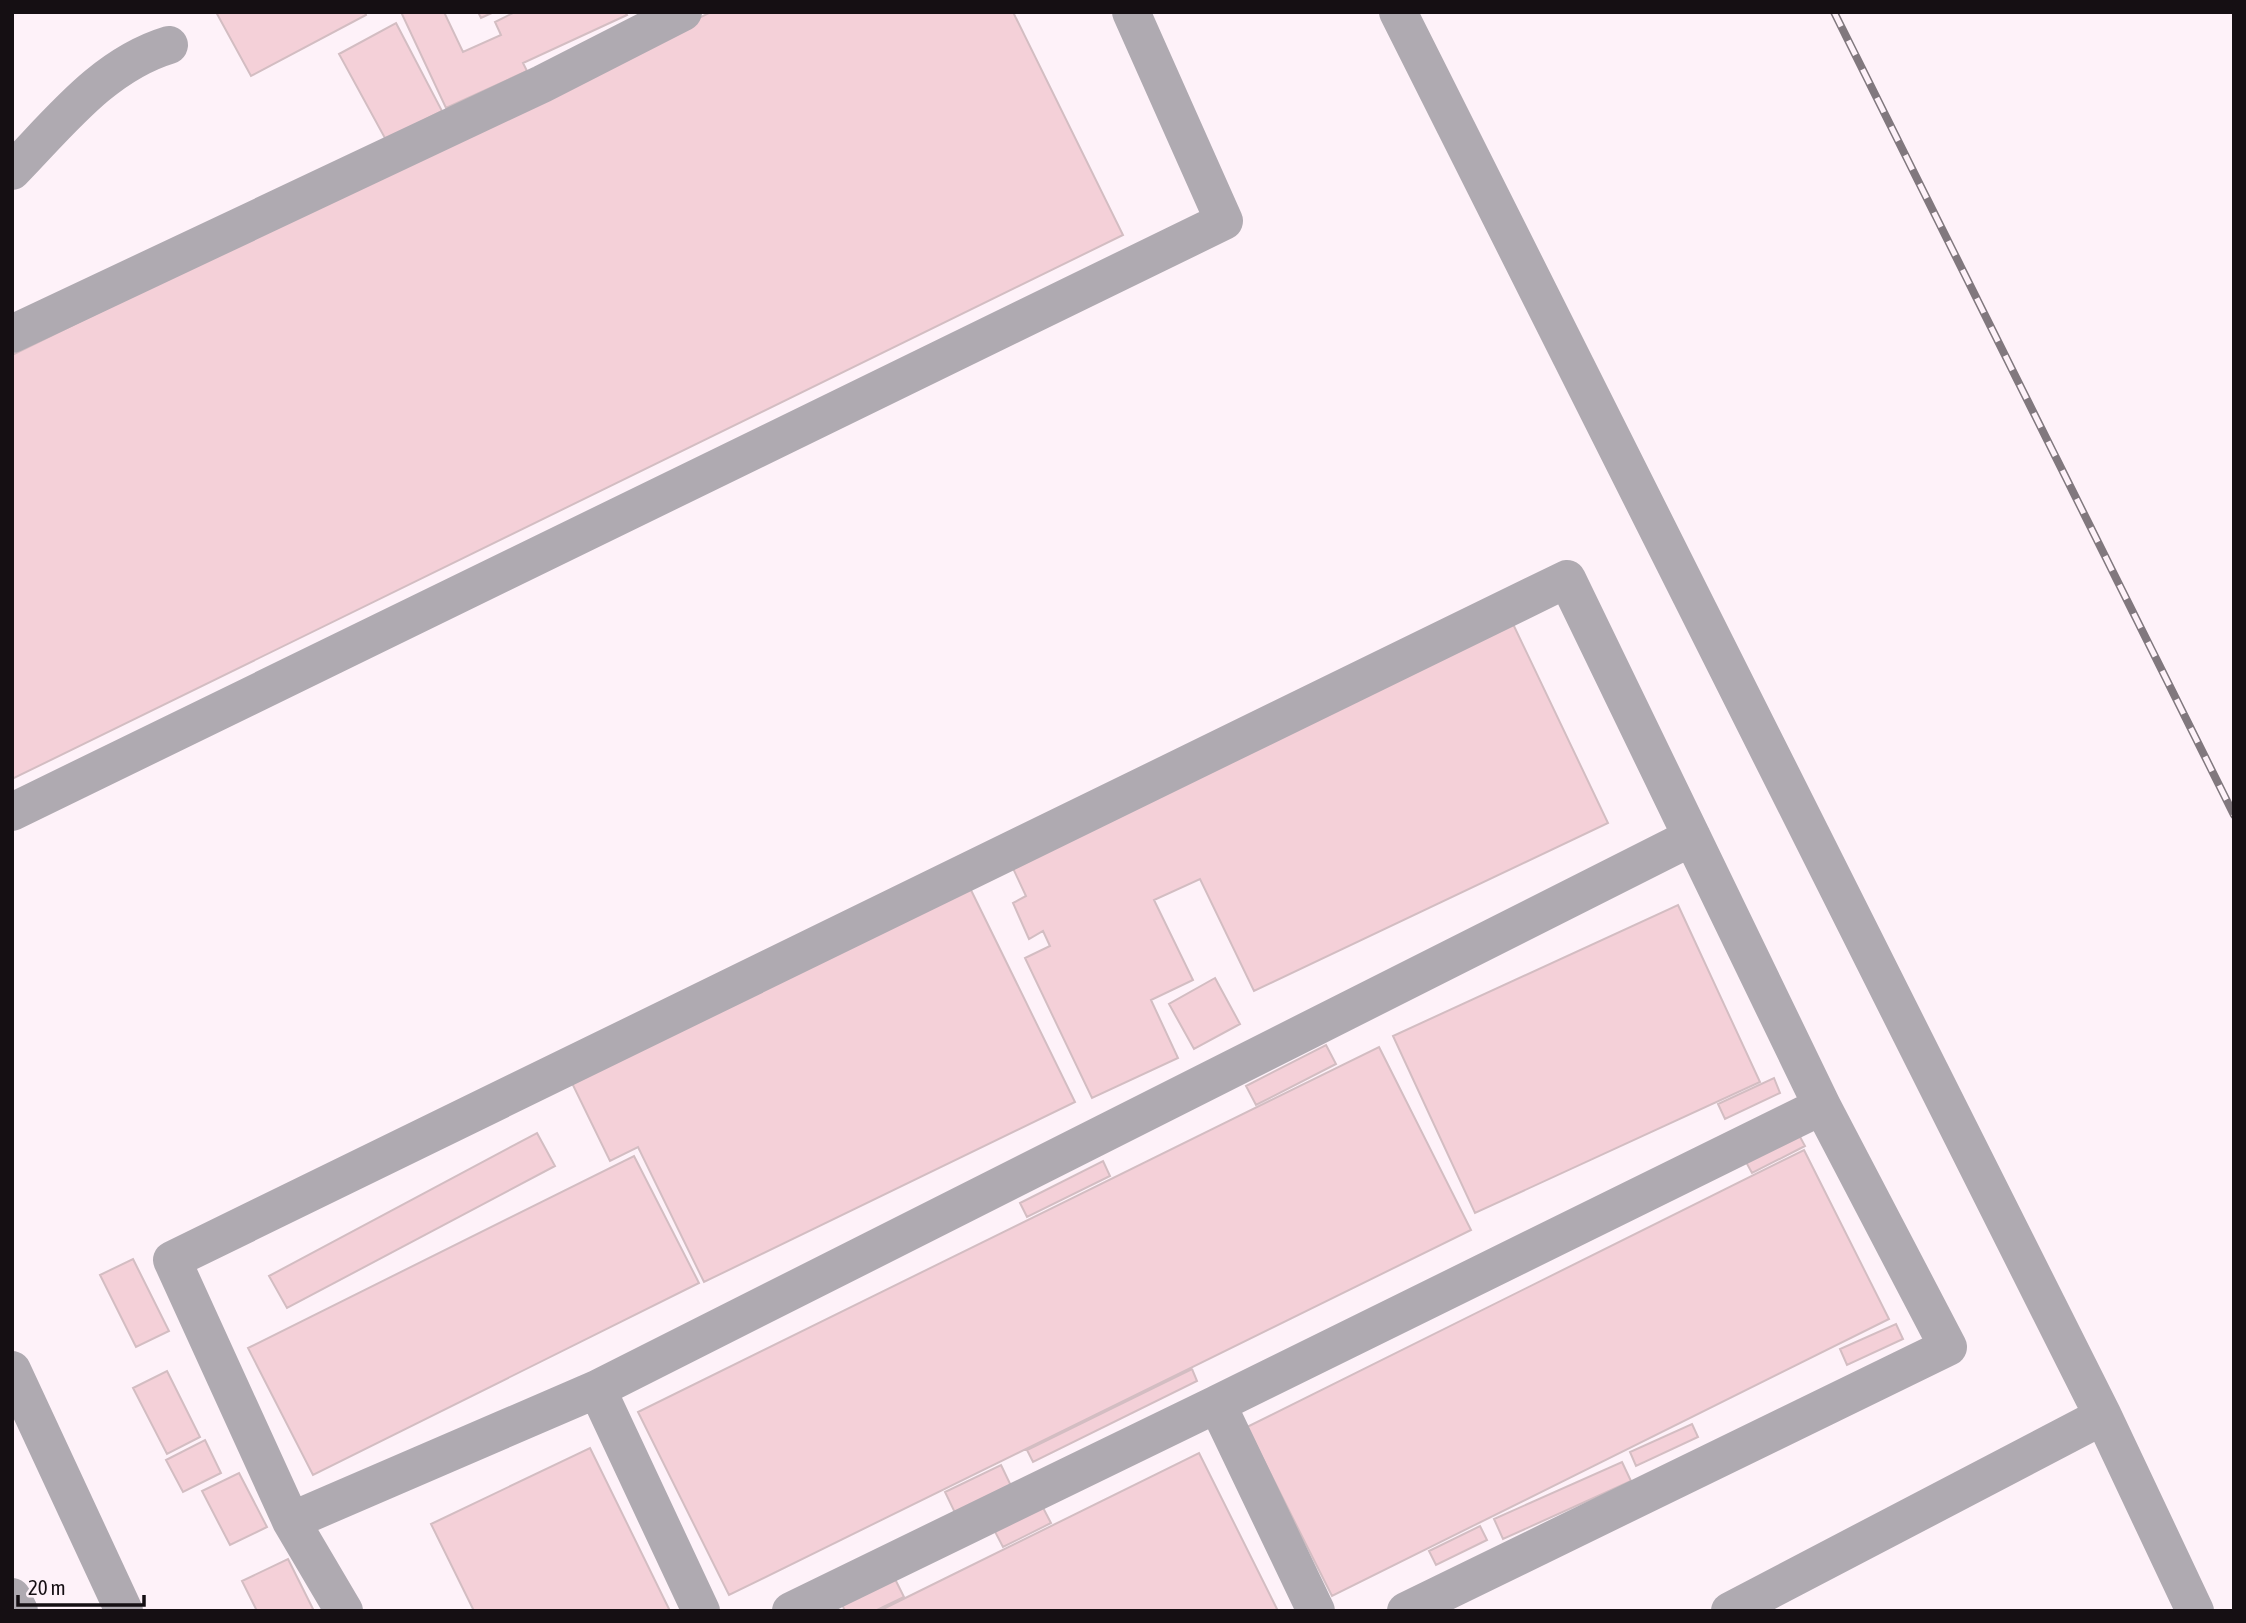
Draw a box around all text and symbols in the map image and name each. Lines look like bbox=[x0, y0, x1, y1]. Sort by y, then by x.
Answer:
scale bar bbox=[18, 1564, 144, 1608]
text: 20 m bbox=[28, 1575, 66, 1599]

